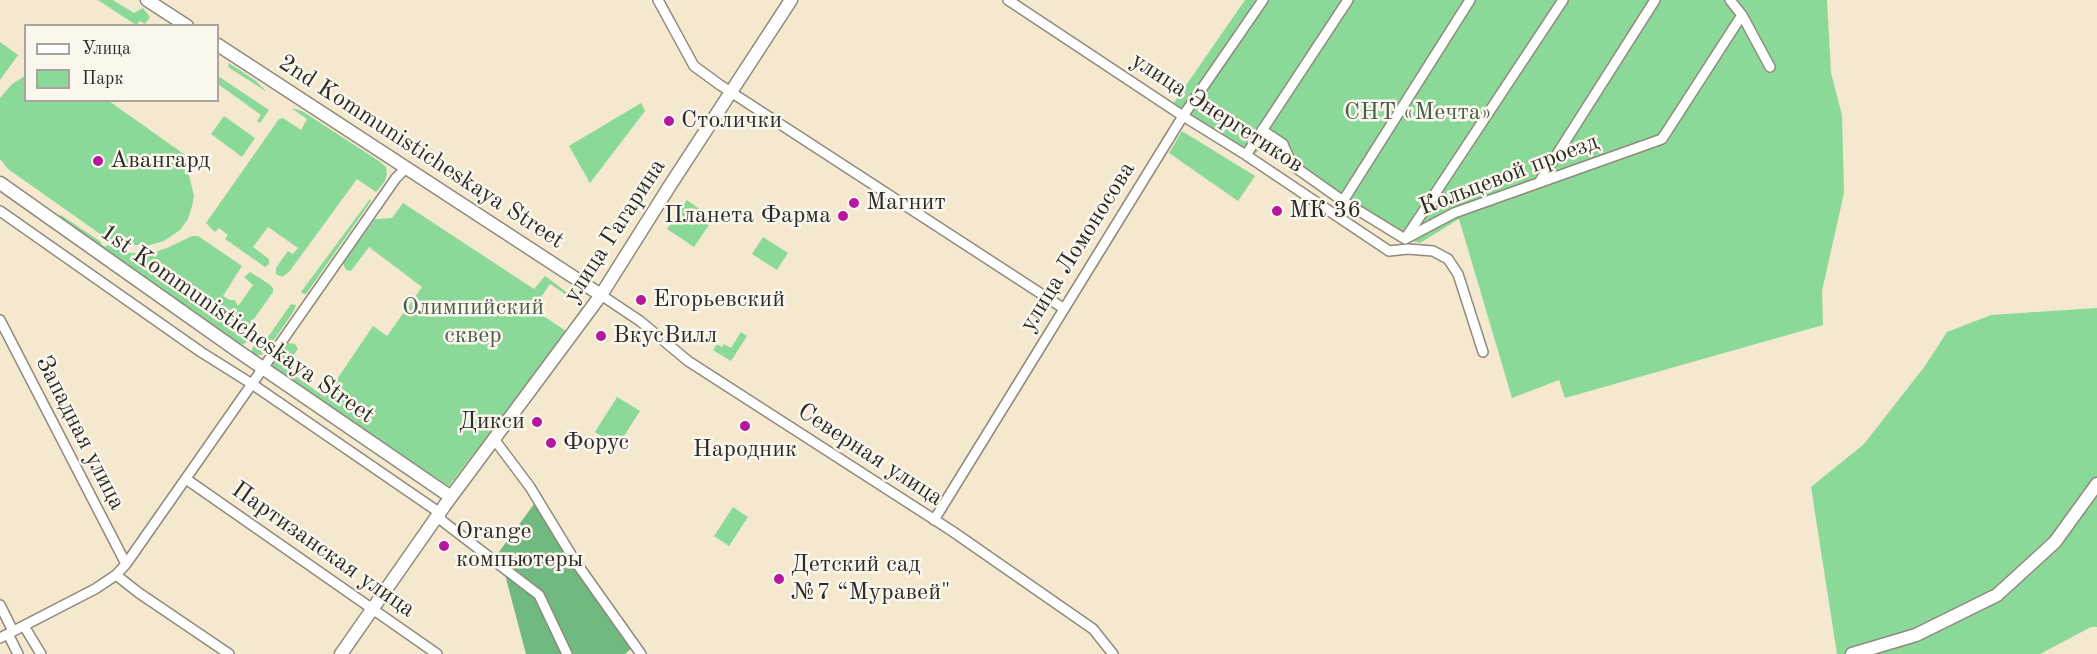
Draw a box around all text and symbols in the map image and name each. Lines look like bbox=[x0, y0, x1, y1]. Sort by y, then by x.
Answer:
legend bbox=[24, 24, 219, 102]
text: Улица bbox=[82, 40, 131, 58]
street label: улица Энергетиков bbox=[1125, 46, 1309, 180]
street label: 2nd Kommunisticheskaya Street bbox=[273, 49, 569, 255]
text: Парк bbox=[82, 70, 123, 88]
park label: СНТ «Мечта» bbox=[1344, 99, 1492, 127]
place label: Столички bbox=[681, 107, 782, 135]
marker: Столички bbox=[662, 114, 676, 128]
street label: Кольцевой проезд bbox=[1415, 128, 1603, 222]
place label: Авангард bbox=[110, 147, 210, 175]
street label: улица Гагарина bbox=[558, 153, 672, 309]
marker: Авангард bbox=[91, 154, 105, 168]
street label: улица Ломоносова bbox=[1014, 157, 1142, 337]
place label: Магнит bbox=[866, 189, 946, 217]
marker: Магнит bbox=[847, 196, 861, 210]
place label: МК 36 bbox=[1289, 197, 1361, 225]
place label: Планета Фарма bbox=[664, 202, 831, 230]
marker: МК 36 bbox=[1270, 204, 1284, 218]
marker: Планета Фарма bbox=[836, 209, 850, 223]
street label: 1st Kommunisticheskaya Street bbox=[94, 218, 380, 430]
place label: Егорьевский bbox=[653, 286, 785, 314]
marker: Егорьевский bbox=[634, 293, 648, 307]
park label: Олимпийский сквер bbox=[402, 294, 544, 350]
place label: ВкусВилл bbox=[613, 322, 717, 350]
marker: ВкусВилл bbox=[594, 329, 608, 343]
street label: Западная улица bbox=[29, 351, 131, 515]
street label: Северная улица bbox=[792, 397, 948, 513]
place label: Дикси bbox=[459, 408, 525, 436]
marker: Дикси bbox=[530, 415, 544, 429]
marker: Народник bbox=[738, 419, 752, 433]
place label: Форус bbox=[563, 429, 629, 457]
marker: Форус bbox=[544, 436, 558, 450]
place label: Народник bbox=[693, 436, 797, 464]
street label: Партизанская улица bbox=[226, 476, 420, 624]
place label: Orange компьютеры bbox=[456, 518, 583, 574]
marker: Orange компьютеры bbox=[437, 539, 451, 553]
place label: Детский сад №7 “Муравей" bbox=[791, 551, 951, 607]
marker: Детский сад №7 “Муравей" bbox=[772, 572, 786, 586]

